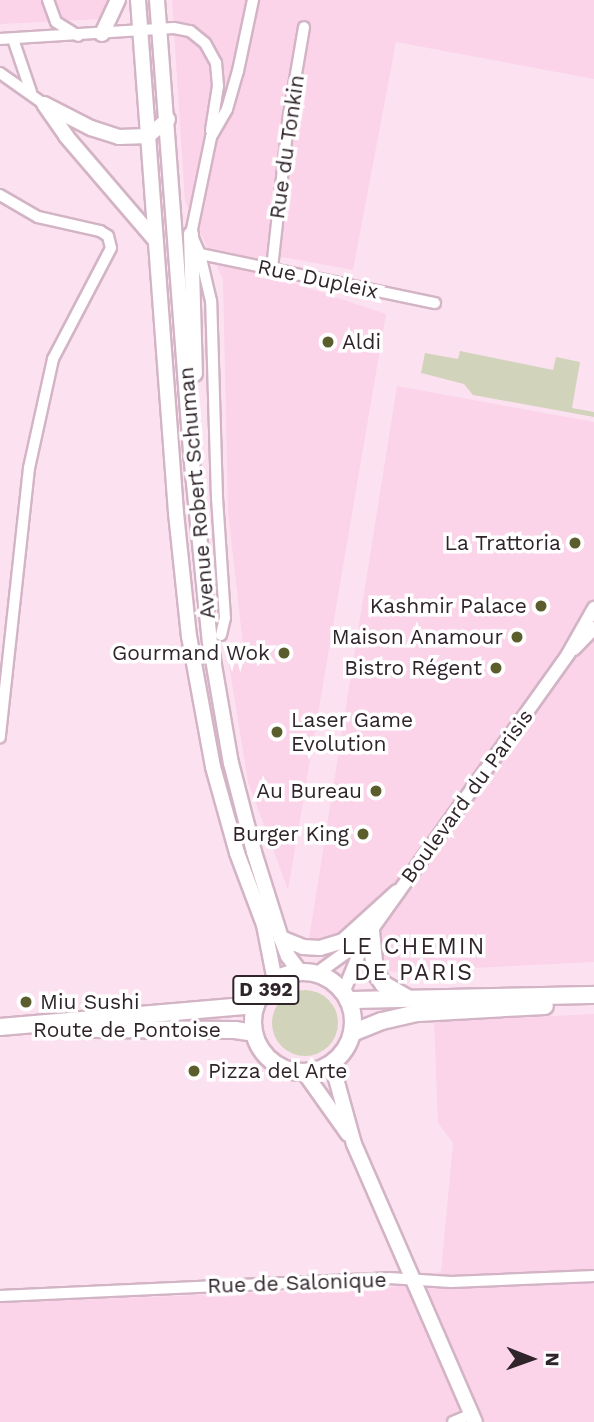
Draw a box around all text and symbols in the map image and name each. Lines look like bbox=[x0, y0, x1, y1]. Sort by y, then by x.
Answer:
street label: Rue du Tonkin bbox=[264, 73, 310, 221]
street label: Rue Dupleix bbox=[255, 254, 381, 304]
place label: Aldi bbox=[342, 329, 381, 355]
marker: Aldi bbox=[320, 334, 336, 350]
street label: Avenue Robert Schuman bbox=[173, 366, 221, 620]
place label: La Trattoria bbox=[444, 530, 561, 556]
marker: La Trattoria bbox=[567, 535, 583, 551]
place label: Kashmir Palace bbox=[369, 593, 527, 619]
marker: Kashmir Palace bbox=[533, 598, 549, 614]
place label: Maison Anamour bbox=[331, 624, 503, 650]
marker: Maison Anamour bbox=[509, 629, 525, 645]
place label: Gourmand Wok bbox=[111, 640, 270, 666]
marker: Gourmand Wok bbox=[276, 645, 292, 661]
place label: Bistro Régent bbox=[344, 655, 482, 681]
marker: Bistro Régent bbox=[488, 660, 504, 676]
street label: Boulevard du Parisis bbox=[396, 704, 538, 888]
place label: Laser Game Evolution bbox=[291, 707, 414, 757]
marker: Laser Game Evolution bbox=[269, 724, 285, 740]
place label: Au Bureau bbox=[256, 778, 362, 804]
marker: Au Bureau bbox=[368, 783, 384, 799]
place label: Burger King bbox=[232, 821, 349, 847]
marker: Burger King bbox=[355, 826, 371, 842]
district label: LE CHEMIN DE PARIS bbox=[343, 933, 485, 987]
road number: D 392 bbox=[231, 974, 301, 1006]
place label: Miu Sushi bbox=[40, 989, 140, 1015]
marker: Miu Sushi bbox=[18, 994, 34, 1010]
street label: Route de Pontoise bbox=[33, 1017, 221, 1043]
place label: Pizza del Arte bbox=[208, 1058, 349, 1084]
marker: Pizza del Arte bbox=[186, 1063, 202, 1079]
street label: Rue de Salonique bbox=[207, 1267, 387, 1299]
north arrow bbox=[496, 1324, 566, 1394]
text: N bbox=[541, 1352, 564, 1367]

